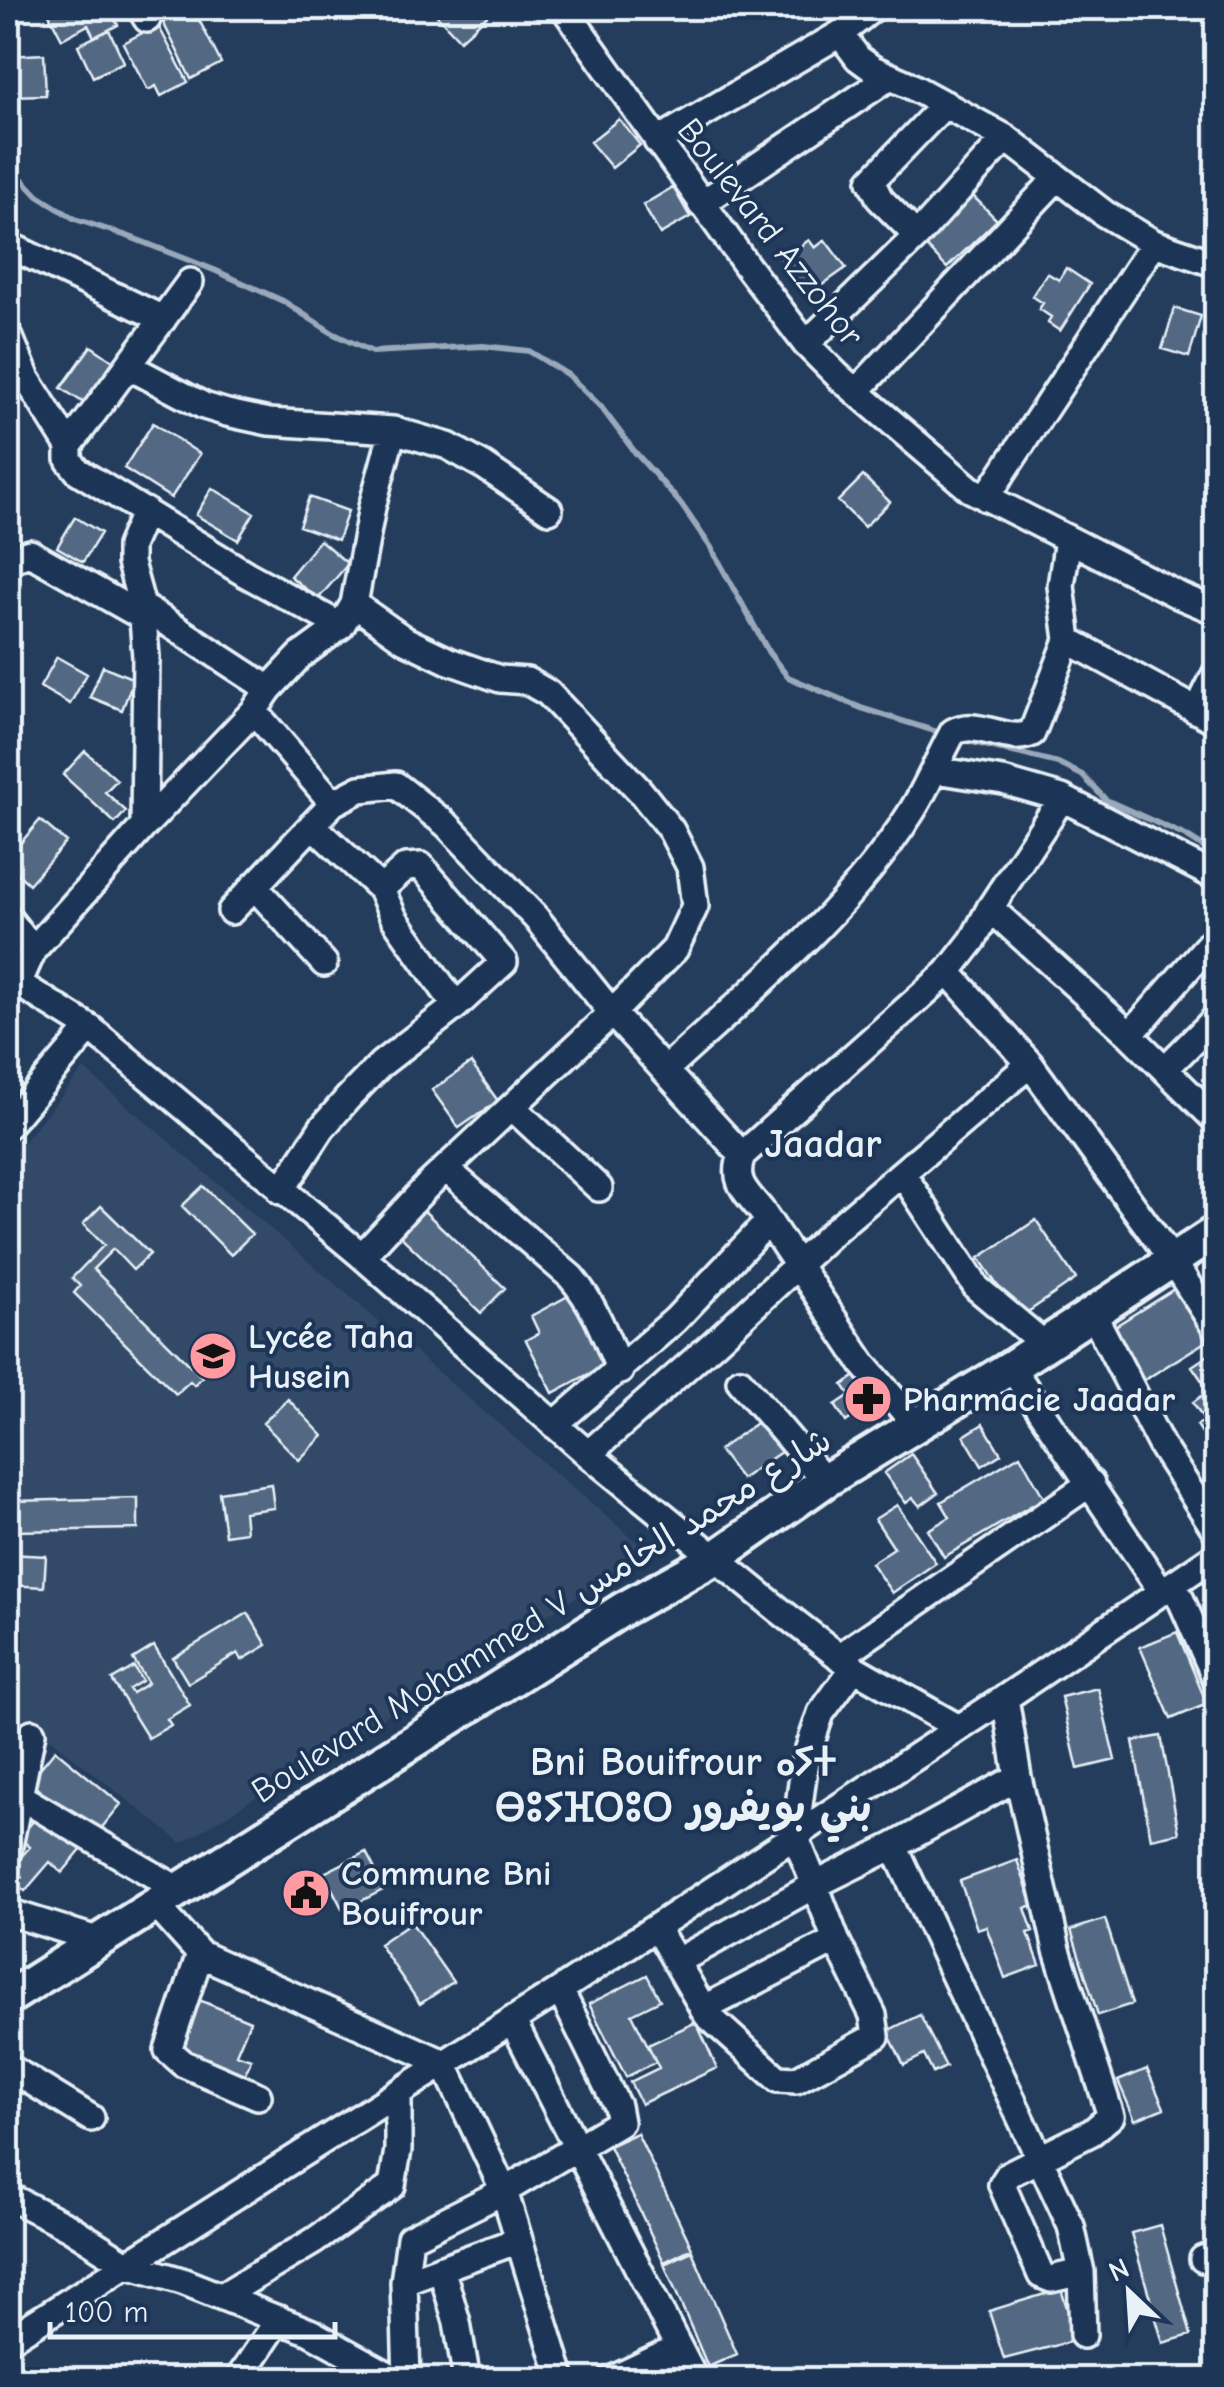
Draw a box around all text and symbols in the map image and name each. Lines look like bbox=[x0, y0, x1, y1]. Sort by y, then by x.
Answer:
street label: Boulevard Azzohor bbox=[669, 110, 872, 355]
district label: Jaadar bbox=[765, 1121, 881, 1167]
place label: Lycée Taha Husein bbox=[248, 1316, 414, 1397]
school or university icon: Lycée Taha Husein bbox=[187, 1330, 239, 1382]
pharmacy icon: Pharmacie Jaadar bbox=[842, 1373, 894, 1425]
place label: Pharmacie Jaadar bbox=[903, 1379, 1175, 1420]
street label: Boulevard Mohammed V شارع محمد الخامس bbox=[244, 1419, 841, 1815]
district label: Bni Bouifrour ⴰⵢⵜ ⴱⵓⵢⴼⵔⵓⵔ بني بويفرور bbox=[495, 1739, 871, 1843]
place label: Commune Bni Bouifrour bbox=[341, 1853, 552, 1934]
public building icon: Commune Bni Bouifrour bbox=[280, 1867, 332, 1919]
north arrow bbox=[1079, 2242, 1179, 2342]
text: N bbox=[1104, 2252, 1134, 2289]
scale bar bbox=[50, 2277, 335, 2339]
text: 100 m bbox=[65, 2295, 148, 2330]

